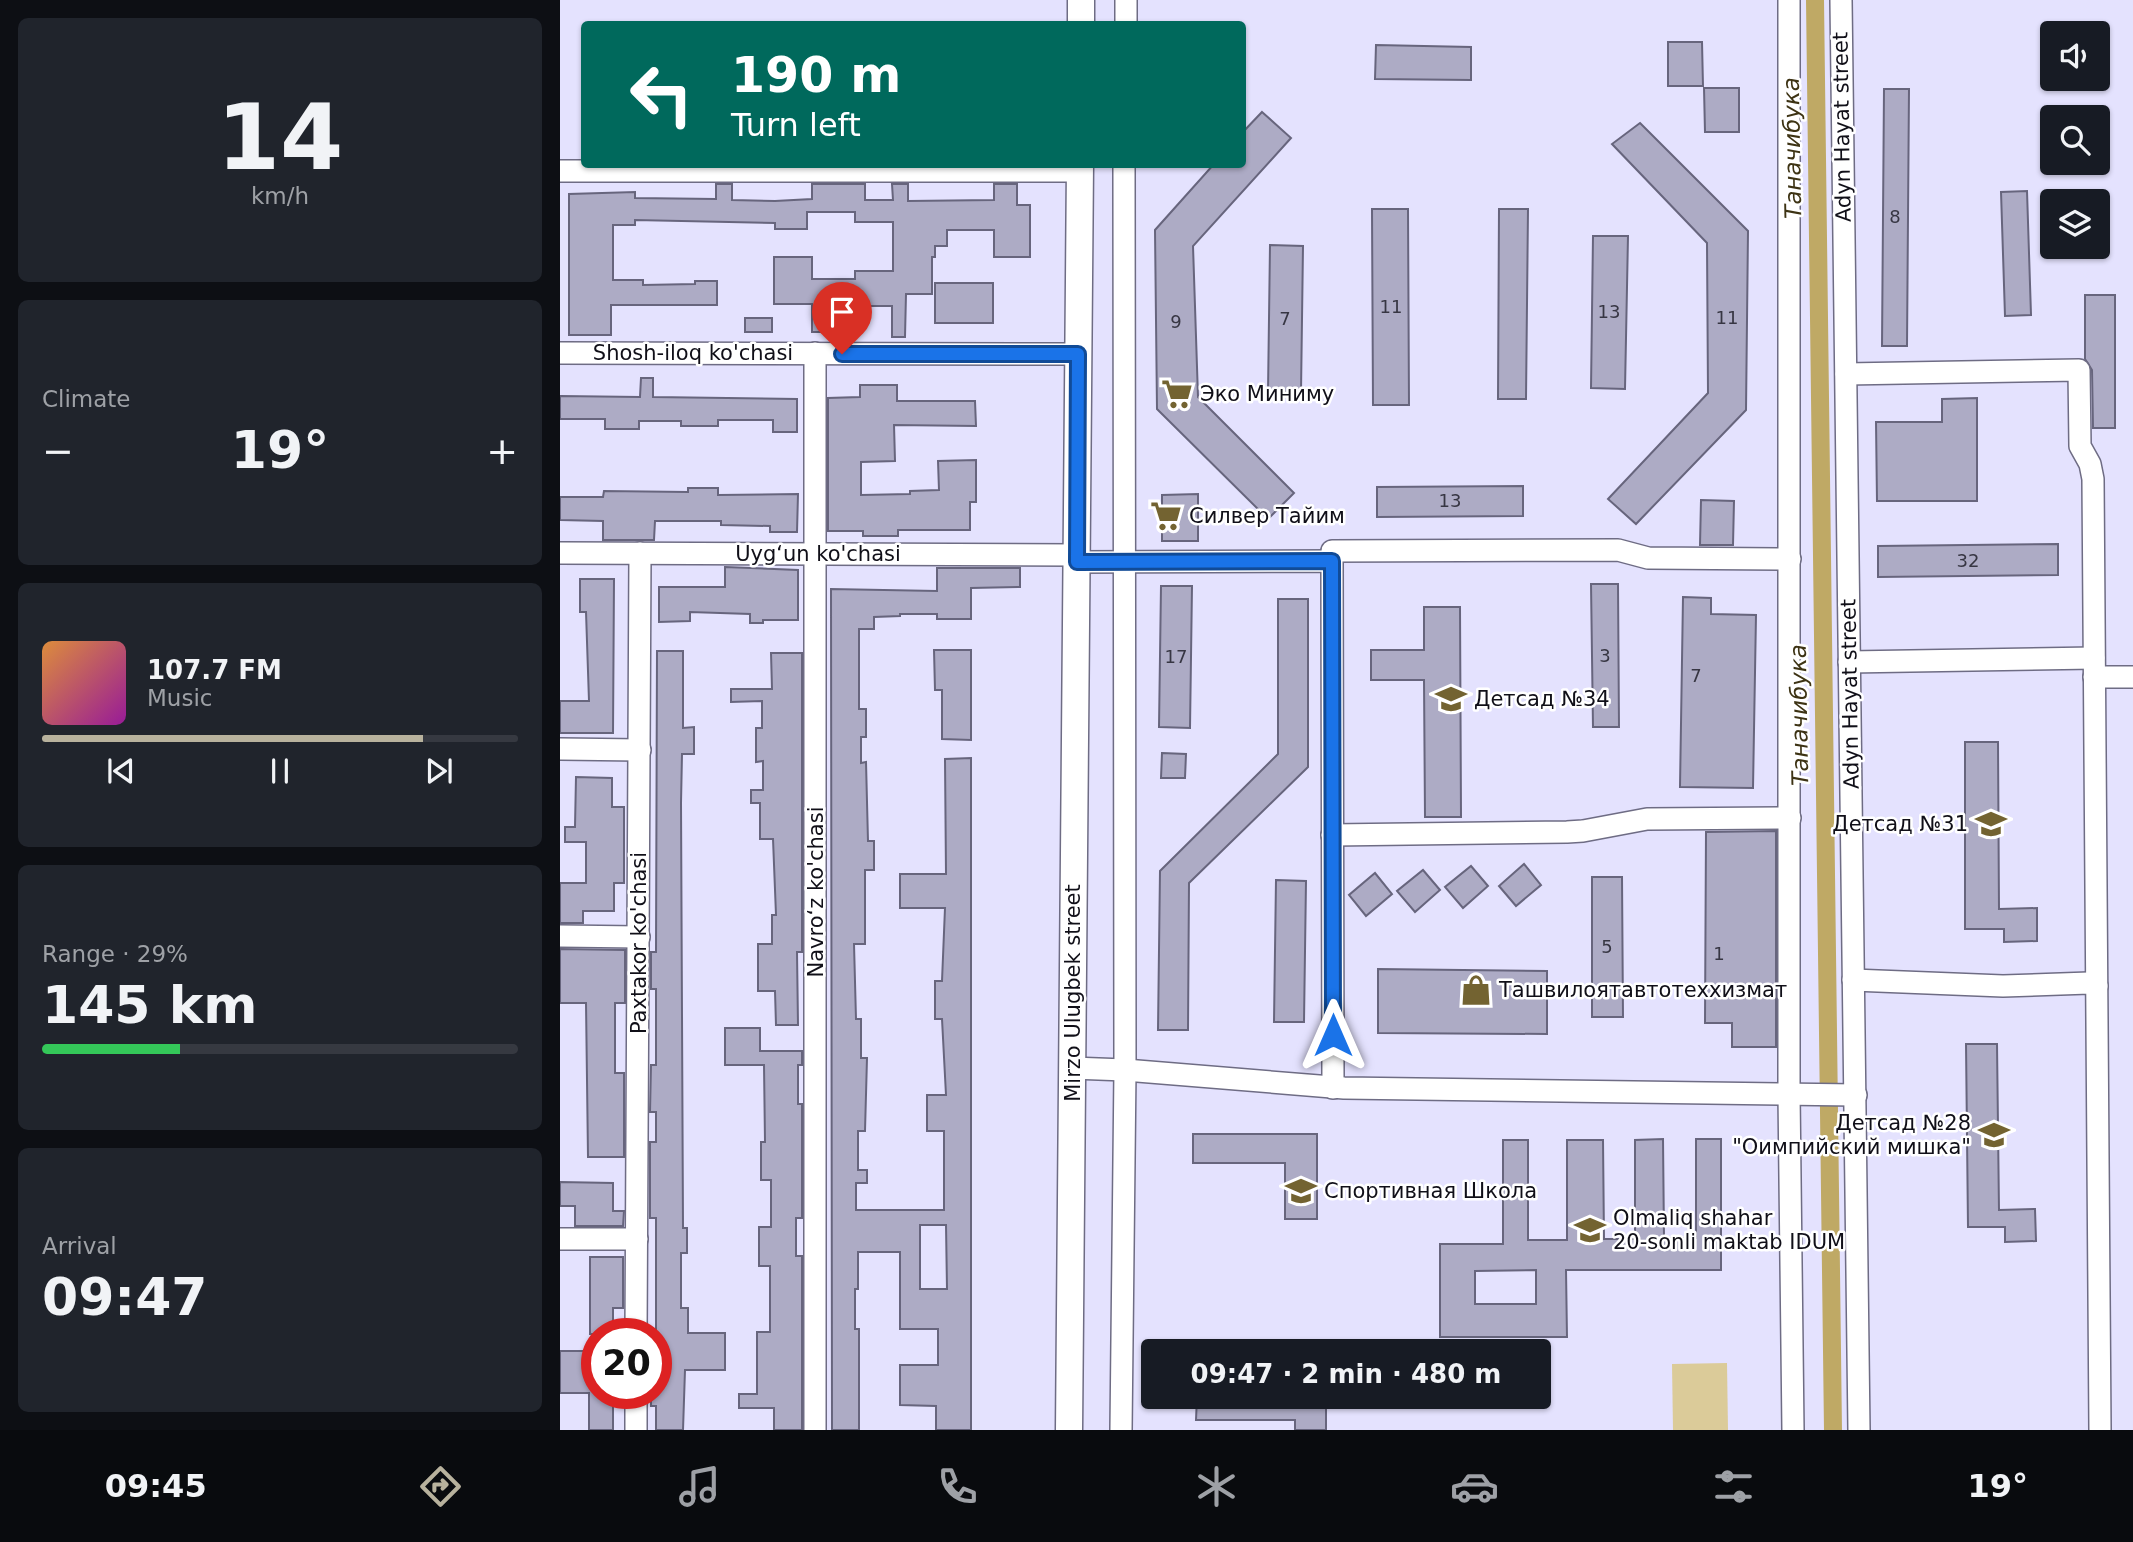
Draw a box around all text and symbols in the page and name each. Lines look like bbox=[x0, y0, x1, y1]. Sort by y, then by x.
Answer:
map controls bbox=[2040, 21, 2110, 259]
button: sound bbox=[2040, 21, 2110, 91]
street label: Adyn Hayat street bbox=[1828, 32, 1856, 222]
text: 190 m bbox=[731, 47, 901, 104]
icon: left bbox=[616, 49, 707, 140]
water label: Таначибука bbox=[1778, 77, 1806, 219]
text: 14 bbox=[217, 85, 343, 190]
button: search bbox=[2040, 105, 2110, 175]
text: Turn left bbox=[731, 106, 861, 144]
text: km/h bbox=[251, 183, 309, 209]
button: layers bbox=[2040, 189, 2110, 259]
house number: 8 bbox=[1889, 206, 1901, 227]
pin bbox=[812, 282, 872, 354]
icon: arrive bbox=[823, 293, 861, 331]
house number: 11 bbox=[1380, 296, 1402, 317]
house number: 13 bbox=[1598, 301, 1620, 322]
house number: 11 bbox=[1716, 307, 1738, 328]
house number: 7 bbox=[1279, 308, 1291, 329]
house number: 9 bbox=[1170, 311, 1182, 332]
street label: Shosh-iloq ko'chasi bbox=[593, 341, 793, 365]
supermarket icon: Эко Миниму bbox=[1160, 377, 1194, 411]
place label: Эко Миниму bbox=[1200, 382, 1334, 406]
text: Climate bbox=[42, 386, 131, 412]
text: 19° bbox=[231, 420, 329, 480]
text: − bbox=[42, 429, 74, 473]
text: + bbox=[486, 429, 518, 473]
house number: 13 bbox=[1439, 490, 1461, 511]
supermarket icon: Силвер Тайим bbox=[1149, 499, 1183, 533]
place label: Силвер Тайим bbox=[1189, 504, 1345, 528]
street label: Uyg‘un ko'chasi bbox=[735, 542, 901, 566]
house number: 32 bbox=[1957, 550, 1979, 571]
street label: Adyn Hayat street bbox=[1836, 599, 1864, 789]
water label: Таначибука bbox=[1785, 644, 1813, 786]
house number: 3 bbox=[1599, 645, 1611, 666]
house number: 17 bbox=[1165, 646, 1187, 667]
text: 107.7 FM bbox=[147, 655, 282, 685]
house number: 7 bbox=[1690, 665, 1702, 686]
school or university icon: Детсад №34 bbox=[1434, 682, 1468, 716]
text: Music bbox=[147, 685, 212, 711]
place label: Детсад №34 bbox=[1474, 687, 1610, 711]
icon: previous bbox=[102, 752, 140, 790]
icon: pause bbox=[261, 752, 299, 790]
icon: next bbox=[420, 752, 458, 790]
street label: Navro‘z ko'chasi bbox=[804, 807, 828, 977]
school or university icon: Детсад №31 bbox=[1974, 807, 2008, 841]
place label: Детсад №31 bbox=[1832, 812, 1968, 836]
street label: Paxtakor ko'chasi bbox=[627, 852, 651, 1034]
street label: Mirzo Ulugbek street bbox=[1061, 884, 1085, 1102]
house number: 5 bbox=[1601, 936, 1613, 957]
text: Range · 29% bbox=[42, 941, 188, 967]
house number: 1 bbox=[1713, 943, 1725, 964]
shop icon: Ташвилоятавтотеххизмат bbox=[1459, 973, 1493, 1007]
text: 145 km bbox=[42, 975, 257, 1035]
place label: Ташвилоятавтотеххизмат bbox=[1498, 978, 1787, 1002]
position arrow bbox=[1296, 998, 1370, 1072]
place label: Детсад №28 "Оимпийский мишка" bbox=[1732, 1111, 1971, 1159]
school or university icon: Детсад №28 "Оимпийский мишка" bbox=[1977, 1118, 2011, 1152]
school or university icon: Спортивная Школа bbox=[1284, 1174, 1318, 1208]
place label: Спортивная Школа bbox=[1324, 1179, 1537, 1203]
place label: Olmaliq shahar 20-sonli maktab IDUM bbox=[1613, 1206, 1845, 1254]
school or university icon: Olmaliq shahar 20-sonli maktab IDUM bbox=[1573, 1213, 1607, 1247]
text: Arrival bbox=[42, 1233, 117, 1259]
text: 09:47 bbox=[42, 1267, 208, 1327]
speed limit sign: 20 bbox=[581, 1318, 672, 1409]
text: 09:47 · 2 min · 480 m bbox=[1191, 1359, 1501, 1389]
icon: directions bbox=[416, 1462, 465, 1511]
icon: music bbox=[675, 1462, 724, 1511]
icon: phone bbox=[933, 1462, 982, 1511]
icon: climate bbox=[1192, 1462, 1241, 1511]
icon: car bbox=[1450, 1462, 1499, 1511]
icon: filters bbox=[1709, 1462, 1758, 1511]
text: 09:45 bbox=[105, 1467, 207, 1505]
text: 19° bbox=[1968, 1467, 2028, 1505]

